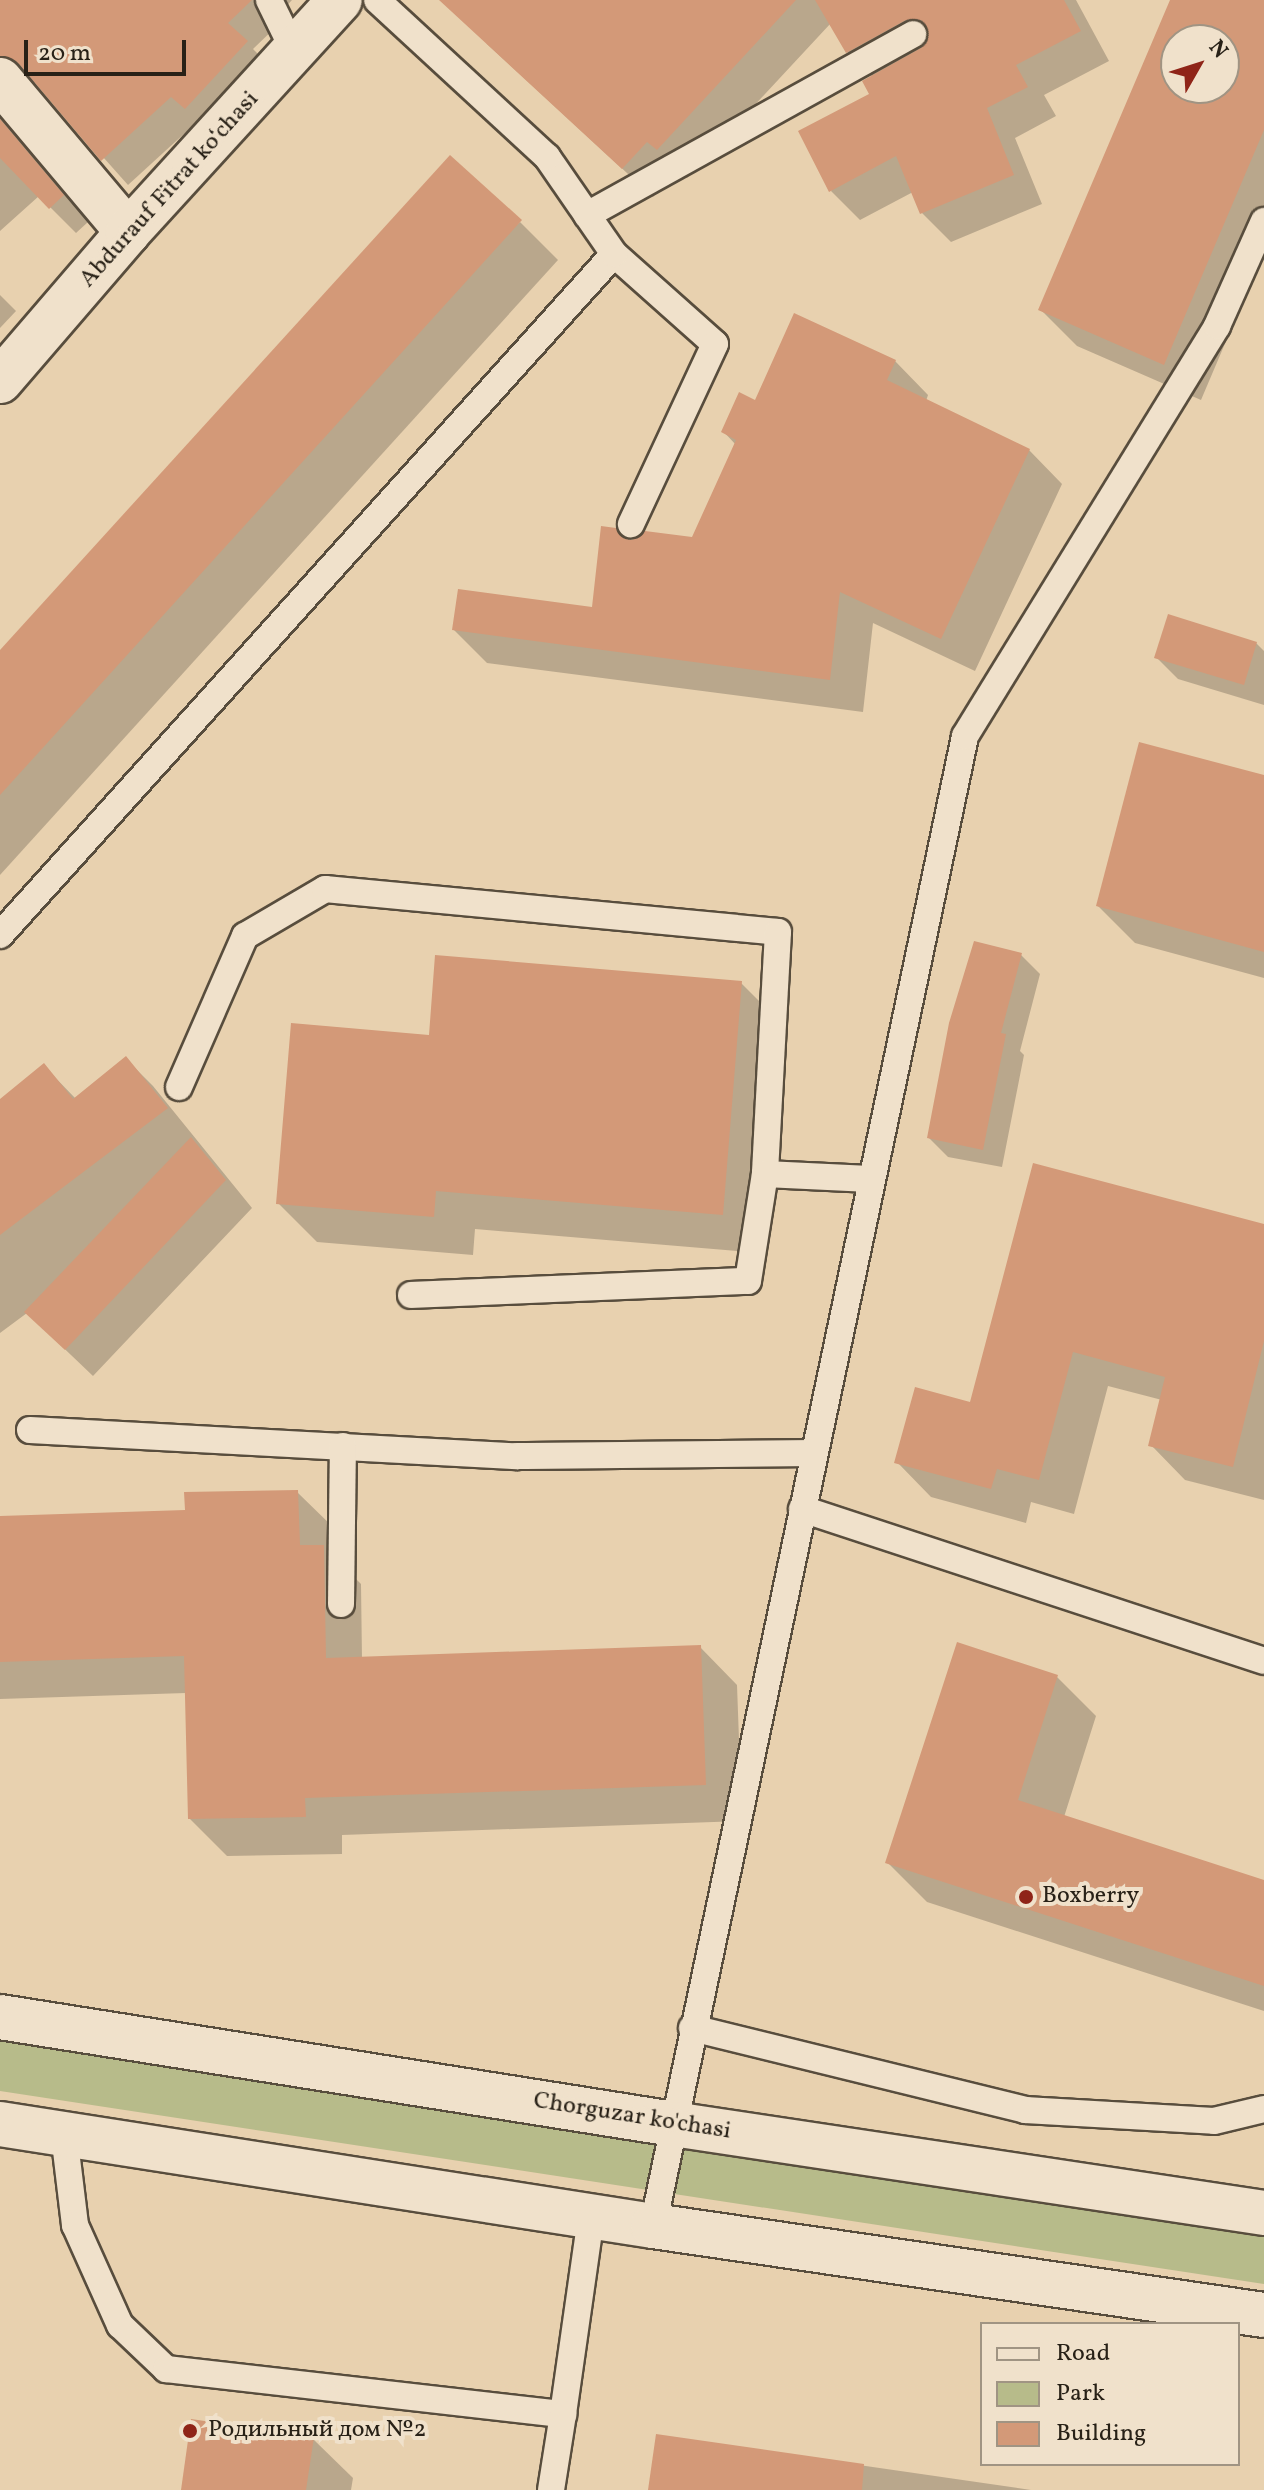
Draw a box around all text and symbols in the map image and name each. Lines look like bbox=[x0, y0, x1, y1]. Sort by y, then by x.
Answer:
scale bar bbox=[28, 24, 190, 74]
north arrow bbox=[1160, 24, 1240, 104]
text: N bbox=[1200, 34, 1235, 66]
text: 20 m bbox=[38, 37, 91, 71]
street label: Abdurauf Fitrat koʻchasi bbox=[75, 87, 265, 293]
place label: Boxberry bbox=[1042, 1883, 1139, 1911]
marker: Boxberry bbox=[1017, 1888, 1035, 1906]
street label: Chorguzar ko'chasi bbox=[531, 2087, 733, 2147]
legend bbox=[980, 2322, 1240, 2466]
text: Road bbox=[1056, 2337, 1110, 2371]
text: Park bbox=[1056, 2377, 1105, 2411]
place label: Родильный дом №2 bbox=[208, 2417, 426, 2445]
text: Building bbox=[1056, 2417, 1146, 2451]
marker: Родильный дом №2 bbox=[179, 2420, 201, 2442]

